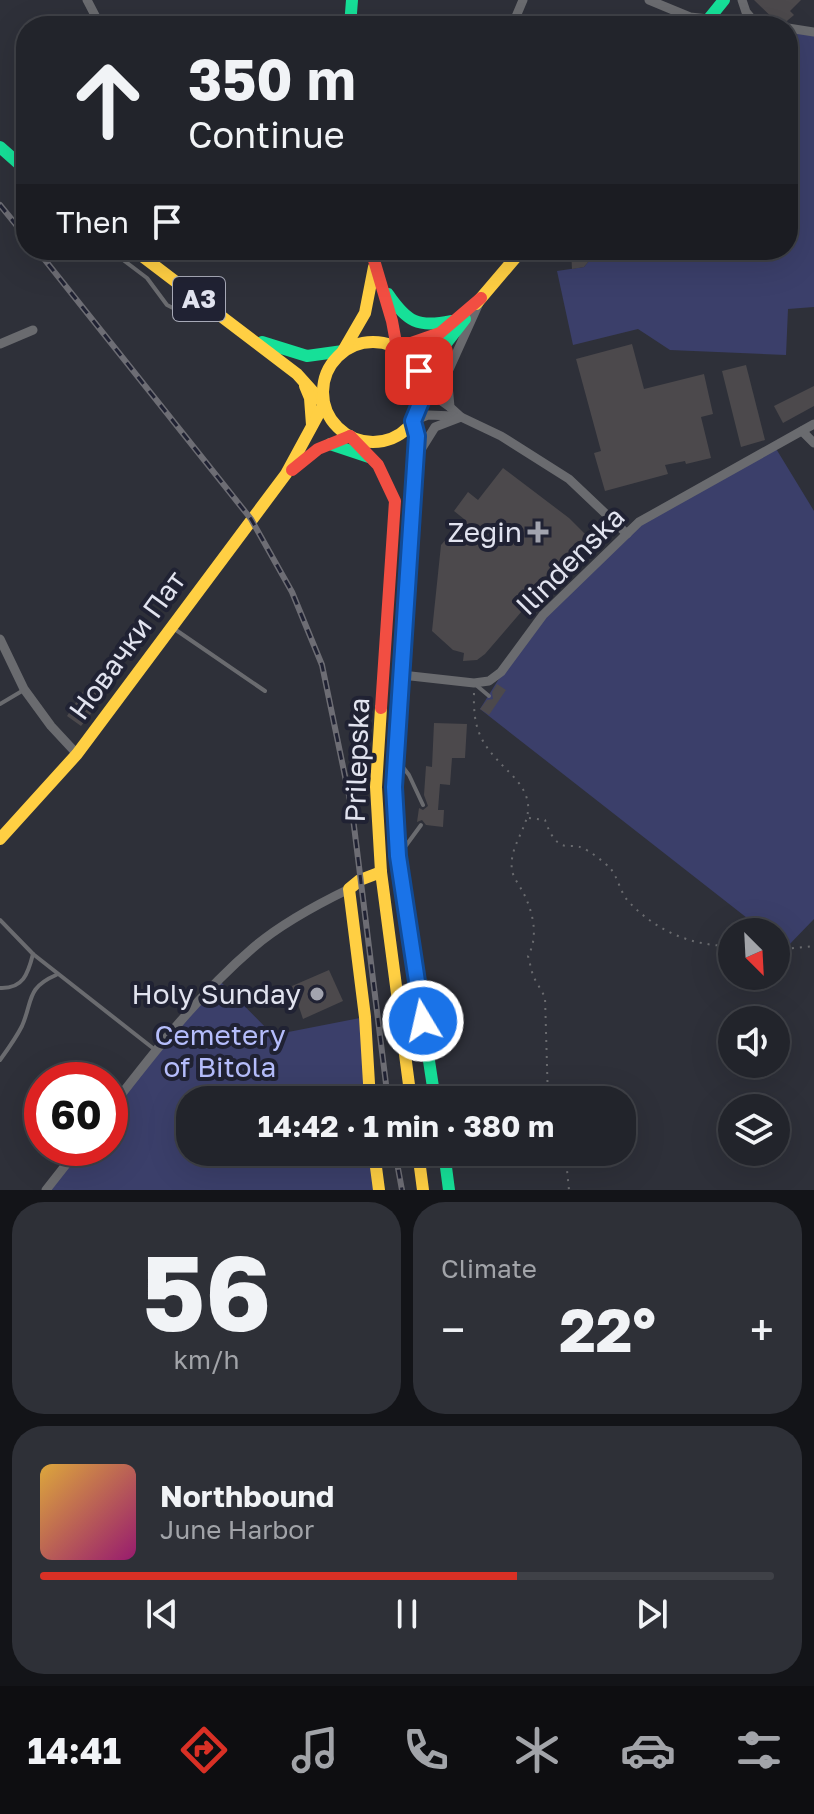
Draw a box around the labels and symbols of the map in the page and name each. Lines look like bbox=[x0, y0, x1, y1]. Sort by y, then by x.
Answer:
road number: A3 bbox=[173, 277, 225, 321]
pin bbox=[385, 337, 453, 405]
street label: Ilindenska bbox=[509, 500, 631, 622]
place label: Zegin bbox=[448, 515, 522, 548]
marker: Zegin bbox=[529, 523, 547, 541]
street label: Новачки Пат bbox=[62, 564, 192, 725]
street label: Prilepska bbox=[338, 697, 375, 823]
north arrow bbox=[718, 918, 790, 990]
place label: Holy Sunday bbox=[132, 977, 301, 1010]
position arrow bbox=[381, 979, 465, 1063]
marker: Holy Sunday bbox=[308, 985, 326, 1003]
park label: Cemetery of Bitola bbox=[154, 1018, 286, 1083]
speed limit sign: 60 bbox=[24, 1062, 128, 1166]

